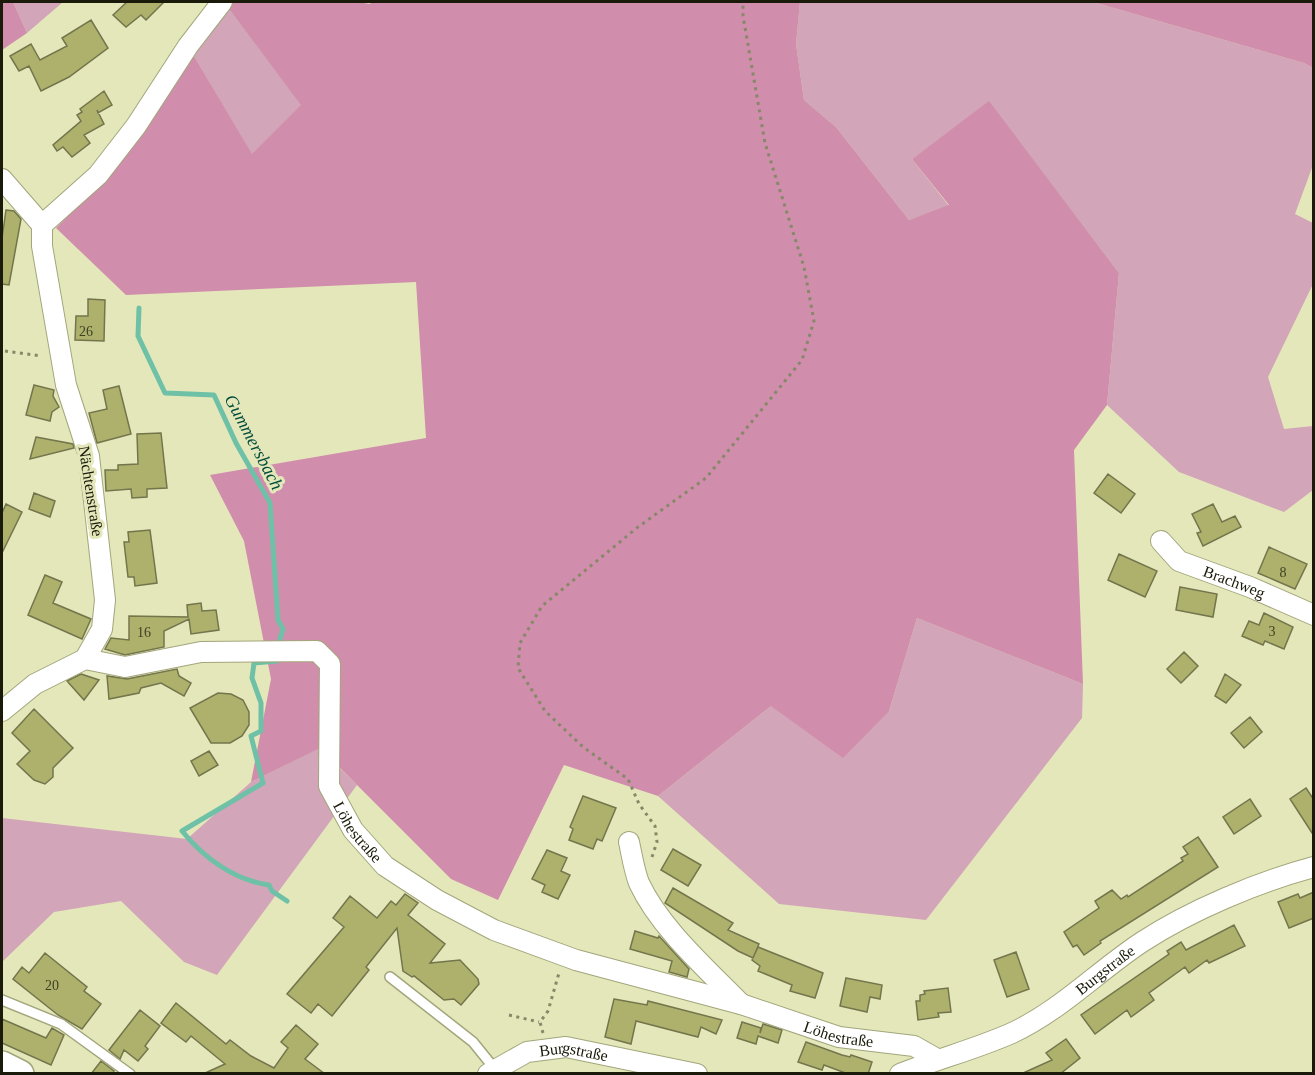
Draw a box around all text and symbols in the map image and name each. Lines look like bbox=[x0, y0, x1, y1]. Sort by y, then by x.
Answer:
house number: 26 bbox=[79, 324, 93, 339]
water label: Gummersbach bbox=[221, 391, 287, 493]
street label: Nächtenstraße bbox=[75, 444, 107, 538]
street label: Brachweg bbox=[1201, 562, 1268, 602]
house number: 8 bbox=[1280, 565, 1287, 580]
house number: 3 bbox=[1269, 624, 1276, 639]
house number: 16 bbox=[137, 625, 151, 640]
street label: Löhestraße bbox=[331, 798, 386, 865]
street label: Burgstraße bbox=[1072, 941, 1138, 998]
house number: 20 bbox=[45, 978, 59, 993]
street label: Löhestraße bbox=[802, 1017, 874, 1050]
street label: Burgstraße bbox=[538, 1038, 610, 1064]

